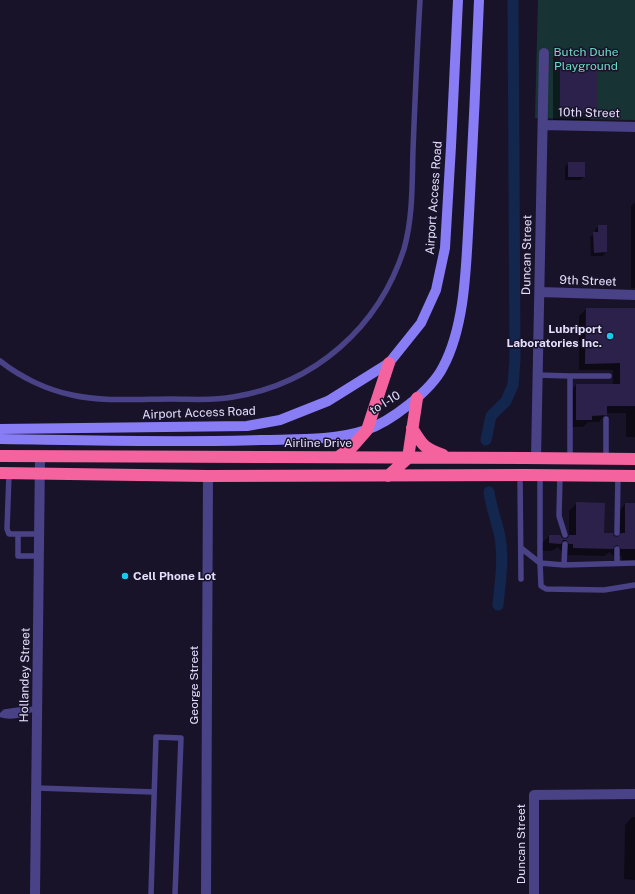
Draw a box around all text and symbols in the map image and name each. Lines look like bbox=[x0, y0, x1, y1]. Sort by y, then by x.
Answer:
park label: Butch Duhe Playground bbox=[554, 45, 618, 73]
street label: 10th Street bbox=[558, 105, 620, 121]
street label: Airport Access Road bbox=[423, 141, 445, 255]
street label: Duncan Street bbox=[519, 215, 535, 295]
street label: 9th Street bbox=[559, 273, 617, 289]
place label: Lubriport Laboratories Inc. bbox=[506, 322, 602, 350]
marker: Lubriport Laboratories Inc. bbox=[605, 331, 615, 341]
street label: to I-10 bbox=[367, 388, 403, 418]
street label: Airport Access Road bbox=[142, 404, 256, 422]
street label: Airline Drive bbox=[284, 436, 352, 450]
place label: Cell Phone Lot bbox=[133, 569, 216, 583]
marker: Cell Phone Lot bbox=[120, 571, 130, 581]
street label: Hollandey Street bbox=[17, 628, 33, 722]
street label: George Street bbox=[187, 646, 201, 724]
street label: Duncan Street bbox=[514, 804, 528, 884]

